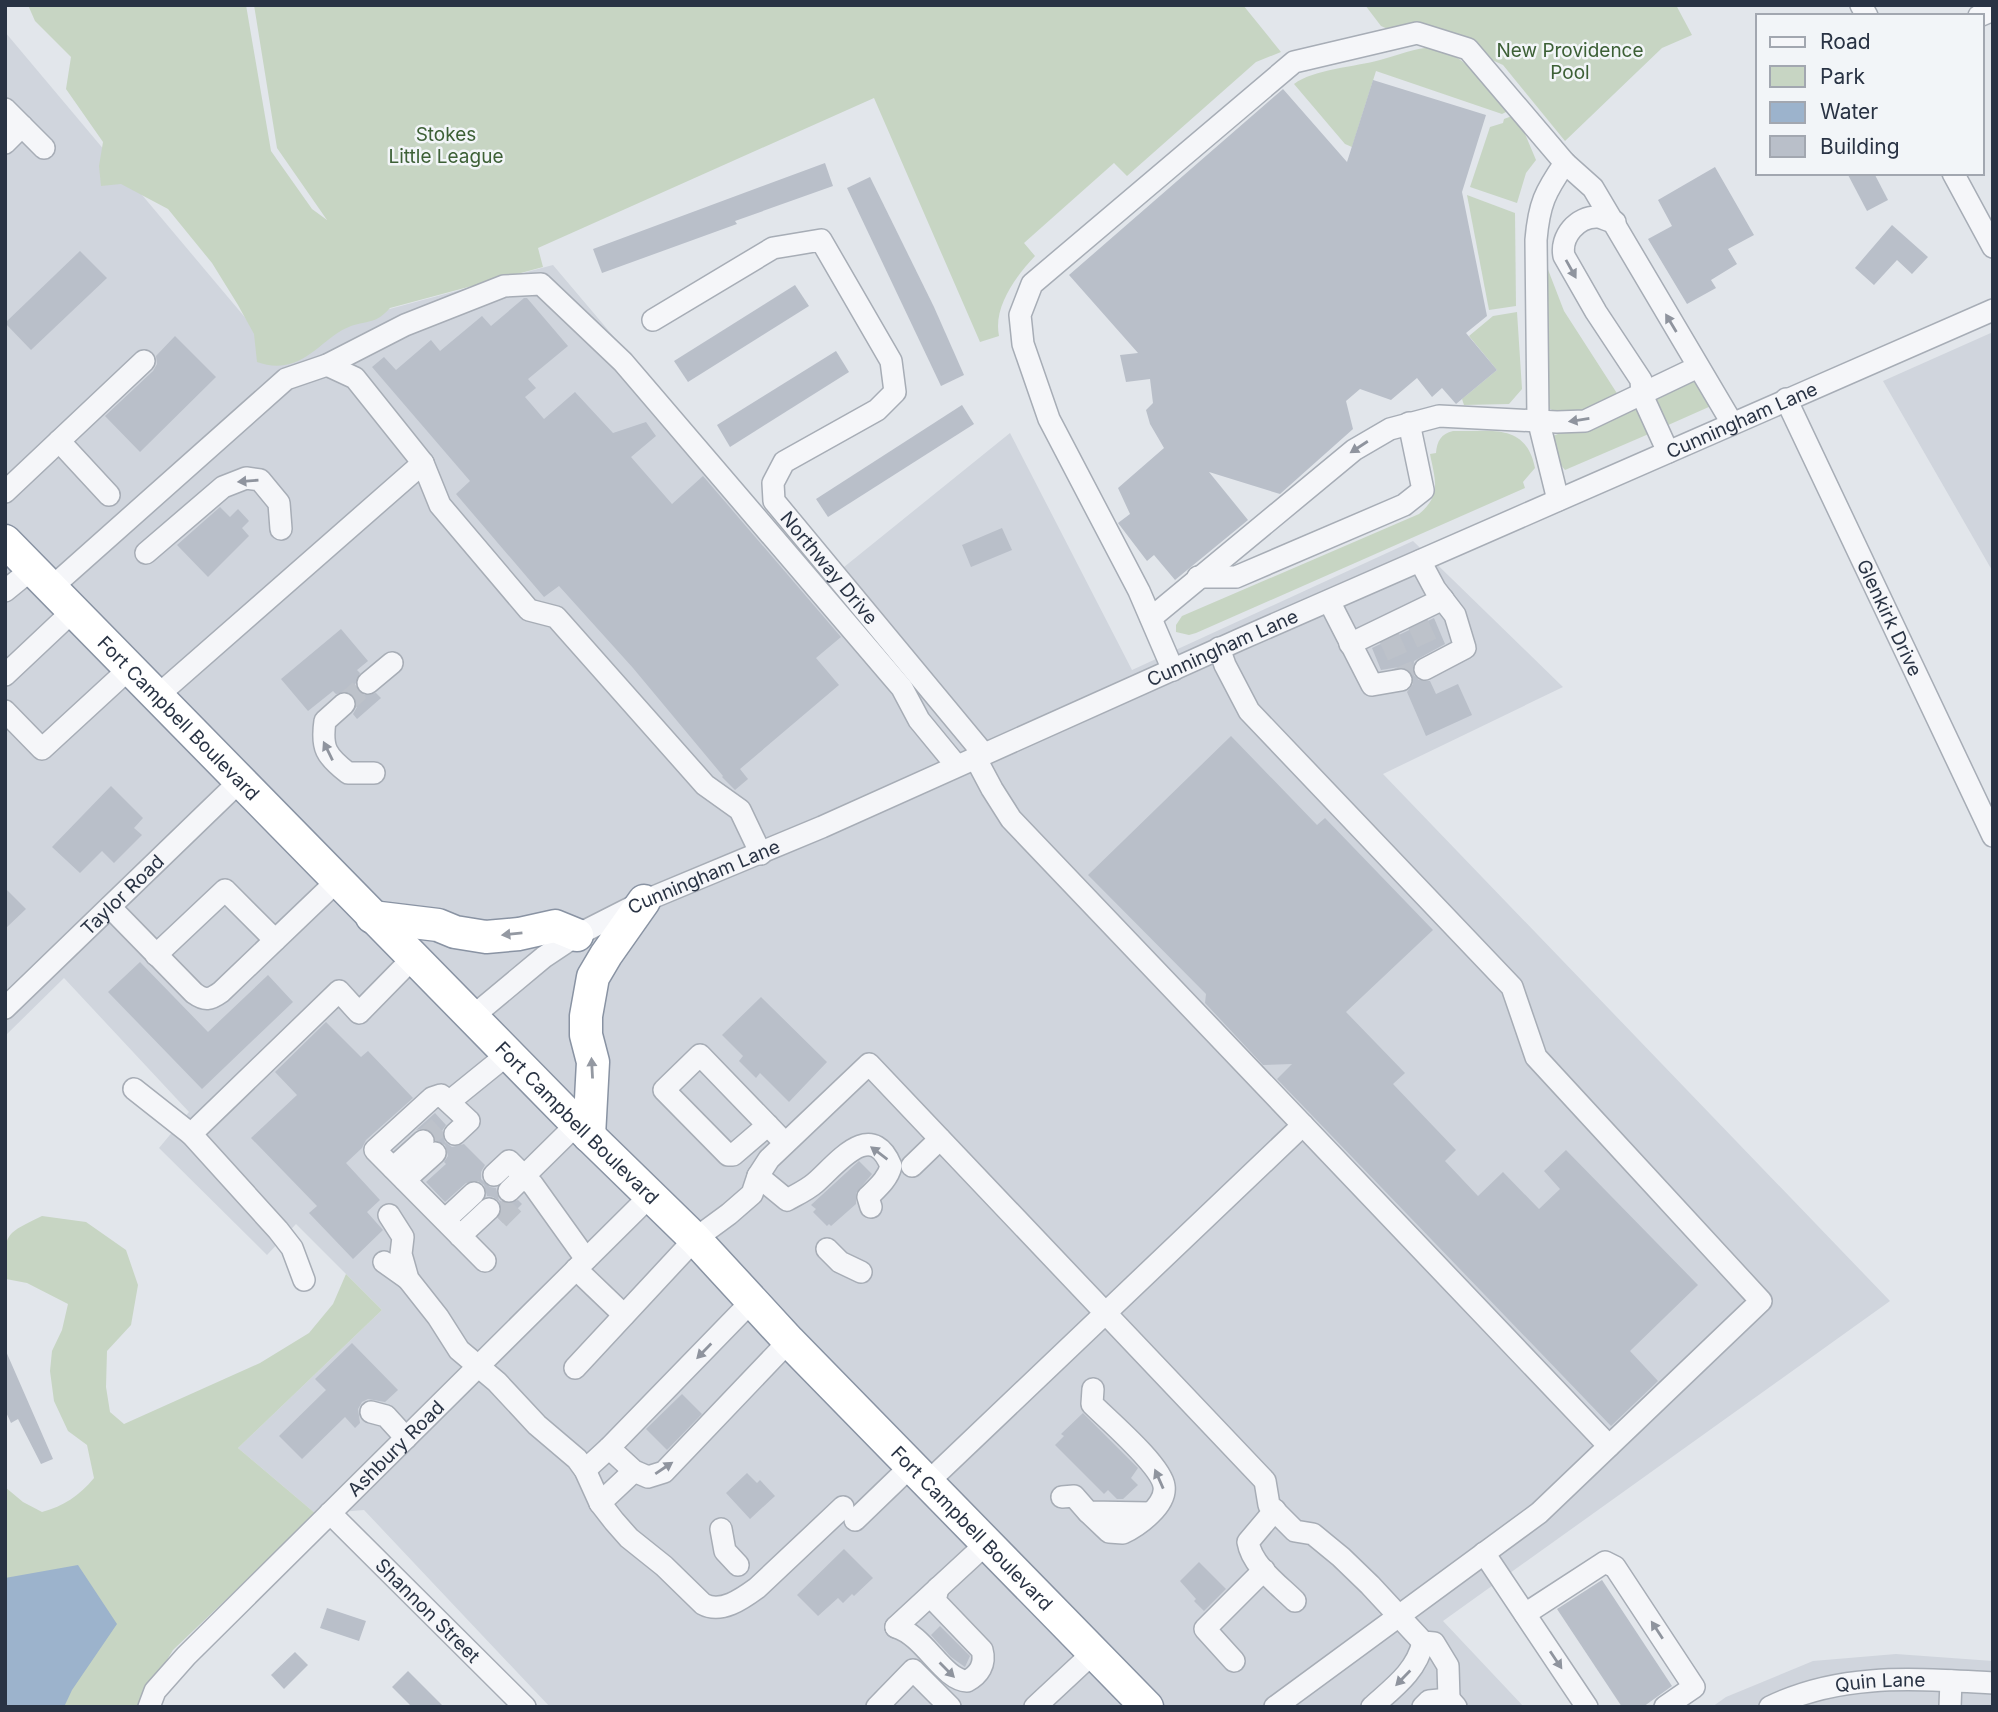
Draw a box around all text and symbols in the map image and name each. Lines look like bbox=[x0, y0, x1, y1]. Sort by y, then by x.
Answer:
legend bbox=[1756, 14, 1984, 175]
text: Road bbox=[1820, 29, 1871, 54]
park label: New Providence Pool bbox=[1496, 39, 1644, 84]
text: Park bbox=[1820, 64, 1865, 89]
text: Water bbox=[1820, 99, 1878, 124]
park label: Stokes Little League bbox=[389, 123, 503, 168]
text: Building bbox=[1820, 134, 1900, 159]
one-way arrow bbox=[1565, 260, 1577, 279]
one-way arrow bbox=[1665, 313, 1678, 332]
street label: Cunningham Lane bbox=[1662, 377, 1821, 463]
one-way arrow bbox=[1568, 415, 1590, 426]
one-way arrow bbox=[1350, 441, 1369, 454]
one-way arrow bbox=[237, 476, 259, 487]
street label: Northway Drive bbox=[776, 507, 883, 629]
street label: Glenkirk Drive bbox=[1852, 556, 1927, 680]
street label: Cunningham Lane bbox=[1143, 604, 1301, 691]
street label: Fort Campbell Boulevard bbox=[93, 631, 264, 805]
one-way arrow bbox=[322, 740, 334, 760]
street label: Cunningham Lane bbox=[624, 834, 783, 919]
street label: Taylor Road bbox=[76, 850, 168, 940]
one-way arrow bbox=[501, 929, 523, 940]
street label: Fort Campbell Boulevard bbox=[491, 1036, 664, 1209]
one-way arrow bbox=[586, 1057, 597, 1079]
one-way arrow bbox=[869, 1146, 888, 1160]
one-way arrow bbox=[695, 1342, 712, 1359]
street label: Ashbury Road bbox=[343, 1395, 449, 1501]
street label: Fort Campbell Boulevard bbox=[886, 1441, 1058, 1615]
one-way arrow bbox=[655, 1462, 674, 1476]
one-way arrow bbox=[1154, 1468, 1165, 1489]
street label: Shannon Street bbox=[371, 1553, 485, 1667]
one-way arrow bbox=[1650, 1620, 1663, 1639]
one-way arrow bbox=[1549, 1651, 1562, 1670]
one-way arrow bbox=[939, 1662, 956, 1679]
street label: Quin Lane bbox=[1833, 1668, 1926, 1697]
one-way arrow bbox=[1395, 1669, 1411, 1686]

